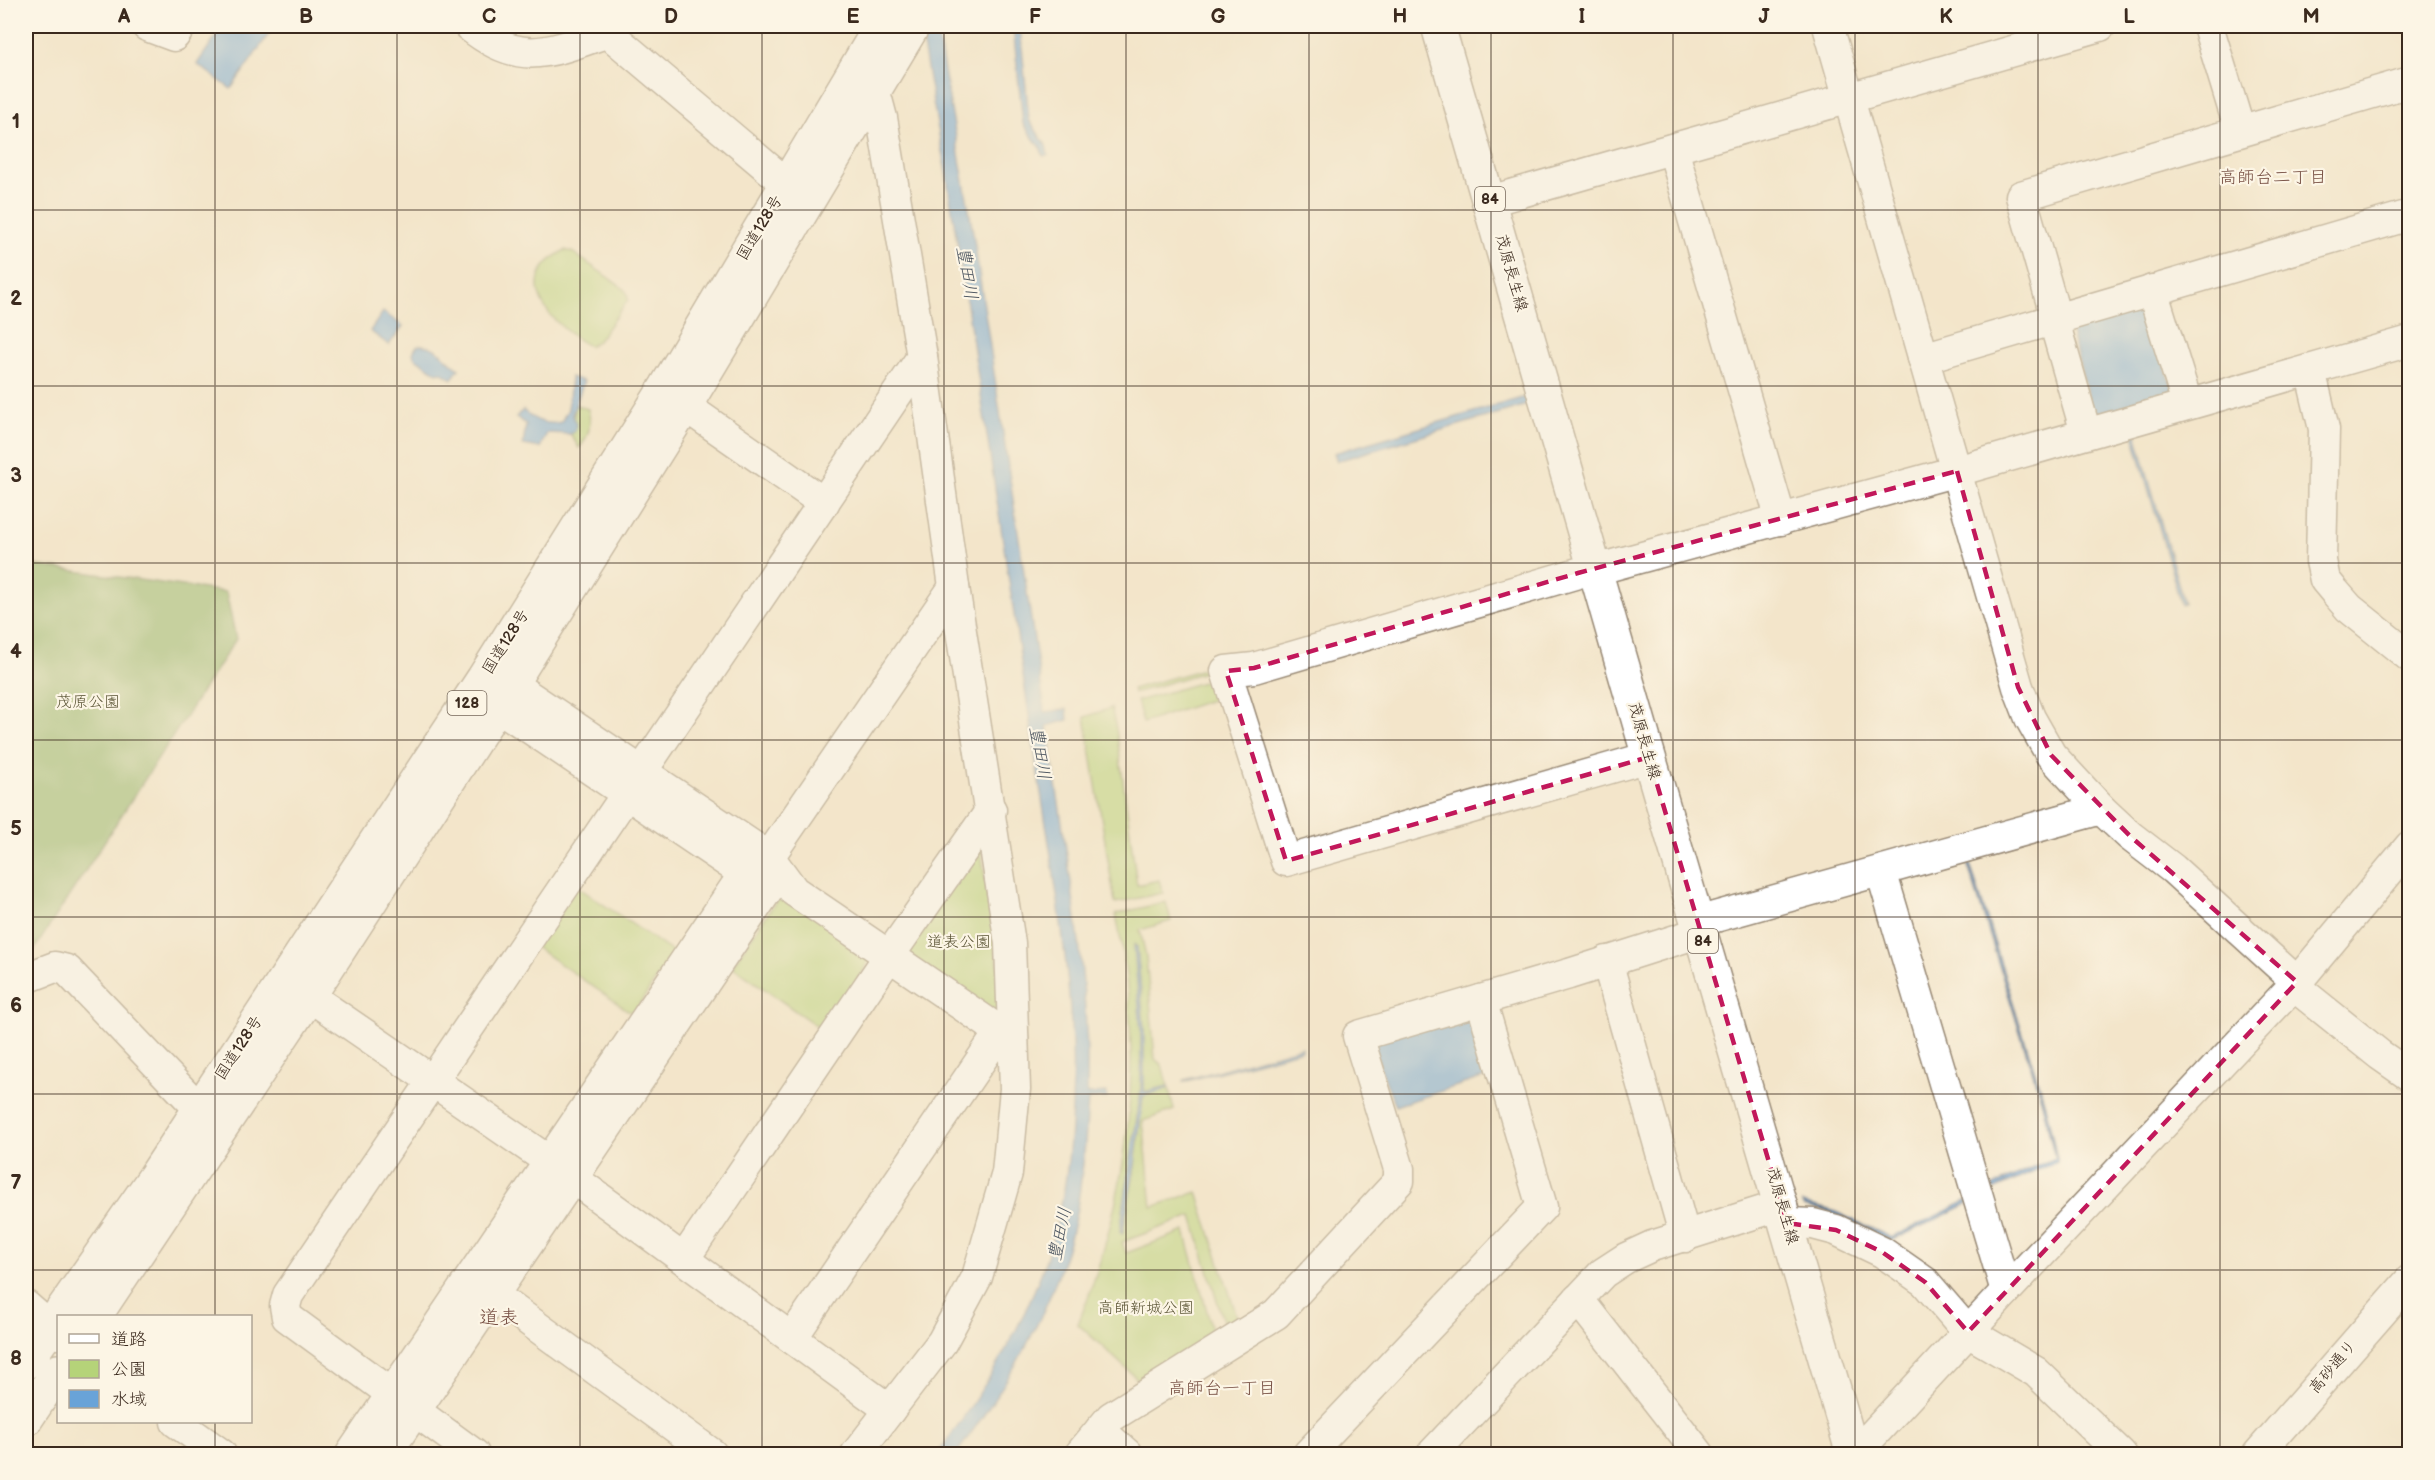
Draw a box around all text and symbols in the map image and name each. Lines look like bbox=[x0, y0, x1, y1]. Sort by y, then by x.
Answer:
text: A bbox=[117, 5, 131, 29]
text: B bbox=[299, 5, 313, 29]
text: C bbox=[482, 5, 496, 29]
text: D bbox=[664, 5, 678, 29]
text: E bbox=[847, 5, 860, 29]
text: F bbox=[1029, 5, 1041, 29]
text: G bbox=[1211, 5, 1226, 29]
text: H bbox=[1393, 5, 1407, 29]
text: I bbox=[1579, 5, 1585, 29]
text: J bbox=[1759, 5, 1771, 29]
text: K bbox=[1939, 5, 1953, 29]
text: L bbox=[2123, 5, 2135, 29]
text: M bbox=[2302, 5, 2320, 29]
text: 1 bbox=[12, 110, 20, 134]
district label: 高師台二丁目 bbox=[2219, 167, 2327, 188]
road number: 84 bbox=[1475, 187, 1505, 211]
street label: 国道128号 bbox=[733, 192, 787, 264]
street label: 茂原長生線 bbox=[1491, 232, 1531, 314]
water label: 豊田川 bbox=[952, 245, 982, 301]
text: 2 bbox=[10, 287, 22, 311]
text: 3 bbox=[10, 464, 22, 488]
street label: 国道128号 bbox=[479, 606, 533, 678]
text: 4 bbox=[10, 640, 22, 664]
road number: 128 bbox=[448, 691, 486, 715]
park label: 茂原公園 bbox=[56, 693, 120, 712]
street label: 茂原長生線 bbox=[1624, 700, 1664, 782]
water label: 豊田川 bbox=[1025, 725, 1055, 781]
text: 5 bbox=[10, 817, 22, 841]
road number: 84 bbox=[1688, 929, 1718, 953]
park label: 道表公園 bbox=[927, 933, 991, 952]
text: 6 bbox=[10, 994, 22, 1018]
street label: 国道128号 bbox=[211, 1012, 267, 1084]
street label: 茂原長生線 bbox=[1762, 1165, 1802, 1247]
text: 7 bbox=[10, 1171, 22, 1195]
water label: 豊田川 bbox=[1044, 1205, 1076, 1263]
park label: 高師新城公園 bbox=[1098, 1299, 1194, 1318]
district label: 道表 bbox=[479, 1306, 519, 1330]
legend bbox=[57, 1315, 252, 1423]
text: 道路 bbox=[111, 1329, 147, 1350]
street label: 高砂通り bbox=[2305, 1336, 2361, 1398]
text: 8 bbox=[10, 1347, 22, 1371]
text: 公園 bbox=[111, 1359, 147, 1380]
district label: 高師台一丁目 bbox=[1168, 1378, 1276, 1399]
text: 水域 bbox=[111, 1389, 147, 1410]

